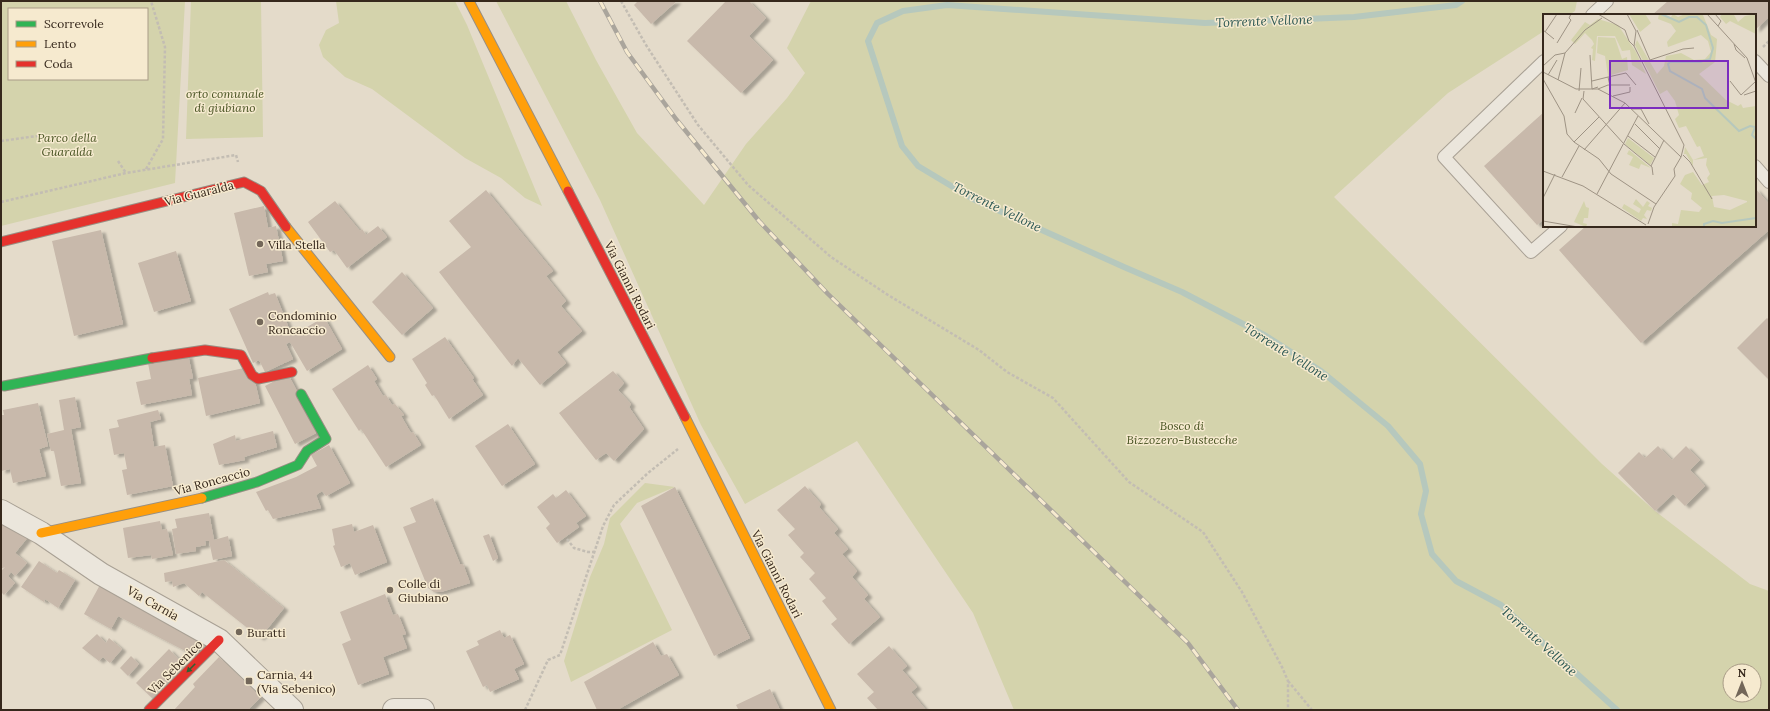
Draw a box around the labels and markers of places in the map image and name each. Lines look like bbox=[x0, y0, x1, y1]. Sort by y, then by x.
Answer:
place label: Villa Stella bbox=[267, 237, 326, 252]
marker: Villa Stella bbox=[255, 239, 265, 249]
place label: Condominio Roncaccio bbox=[268, 308, 337, 337]
marker: Condominio Roncaccio bbox=[255, 317, 265, 327]
place label: Colle di Giubiano bbox=[398, 576, 449, 605]
marker: Colle di Giubiano bbox=[385, 585, 395, 595]
place label: Buratti bbox=[247, 625, 286, 640]
marker: Buratti bbox=[234, 627, 244, 637]
place label: Carnia, 44 (Via Sebenico) bbox=[257, 667, 336, 697]
marker: Carnia, 44 (Via Sebenico) bbox=[244, 676, 254, 686]

